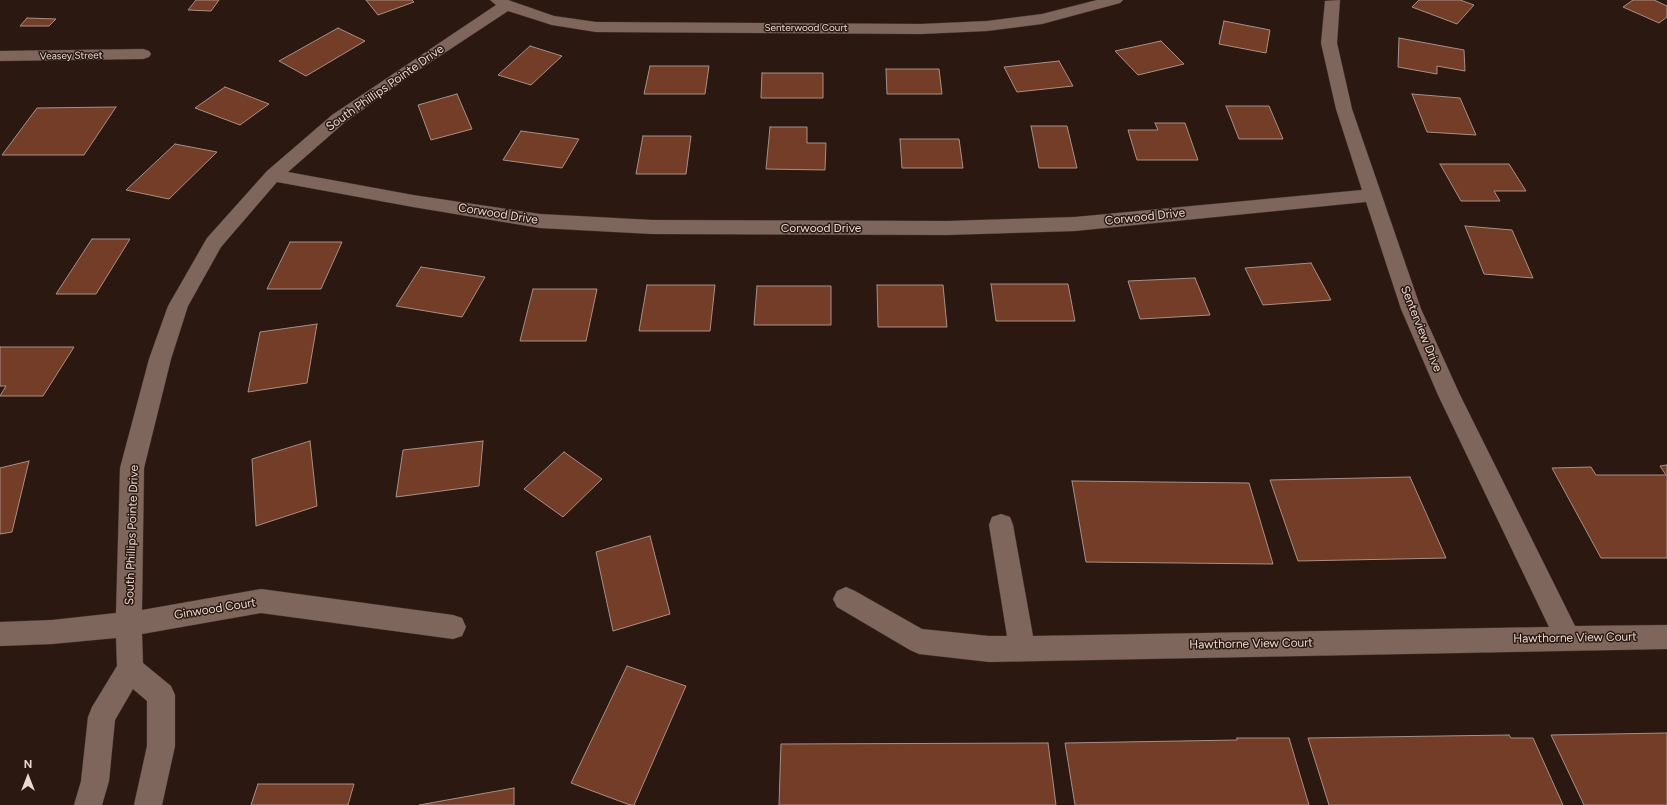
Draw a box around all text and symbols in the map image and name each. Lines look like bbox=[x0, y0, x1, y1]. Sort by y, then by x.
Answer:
street label: Senterwood Court bbox=[764, 22, 848, 34]
street label: South Phillips Pointe Drive bbox=[323, 42, 447, 134]
street label: Veasey Street bbox=[39, 49, 103, 63]
street label: Corwood Drive bbox=[457, 201, 539, 227]
street label: Corwood Drive bbox=[1104, 206, 1186, 228]
street label: Corwood Drive bbox=[781, 221, 861, 235]
street label: Senterview Drive bbox=[1397, 284, 1445, 374]
street label: South Phillips Pointe Drive bbox=[122, 465, 142, 605]
street label: Ginwood Court bbox=[173, 595, 257, 623]
street label: Hawthorne View Court bbox=[1513, 630, 1637, 646]
street label: Hawthorne View Court bbox=[1189, 636, 1313, 652]
north arrow bbox=[8, 757, 48, 797]
text: N bbox=[24, 758, 32, 771]

